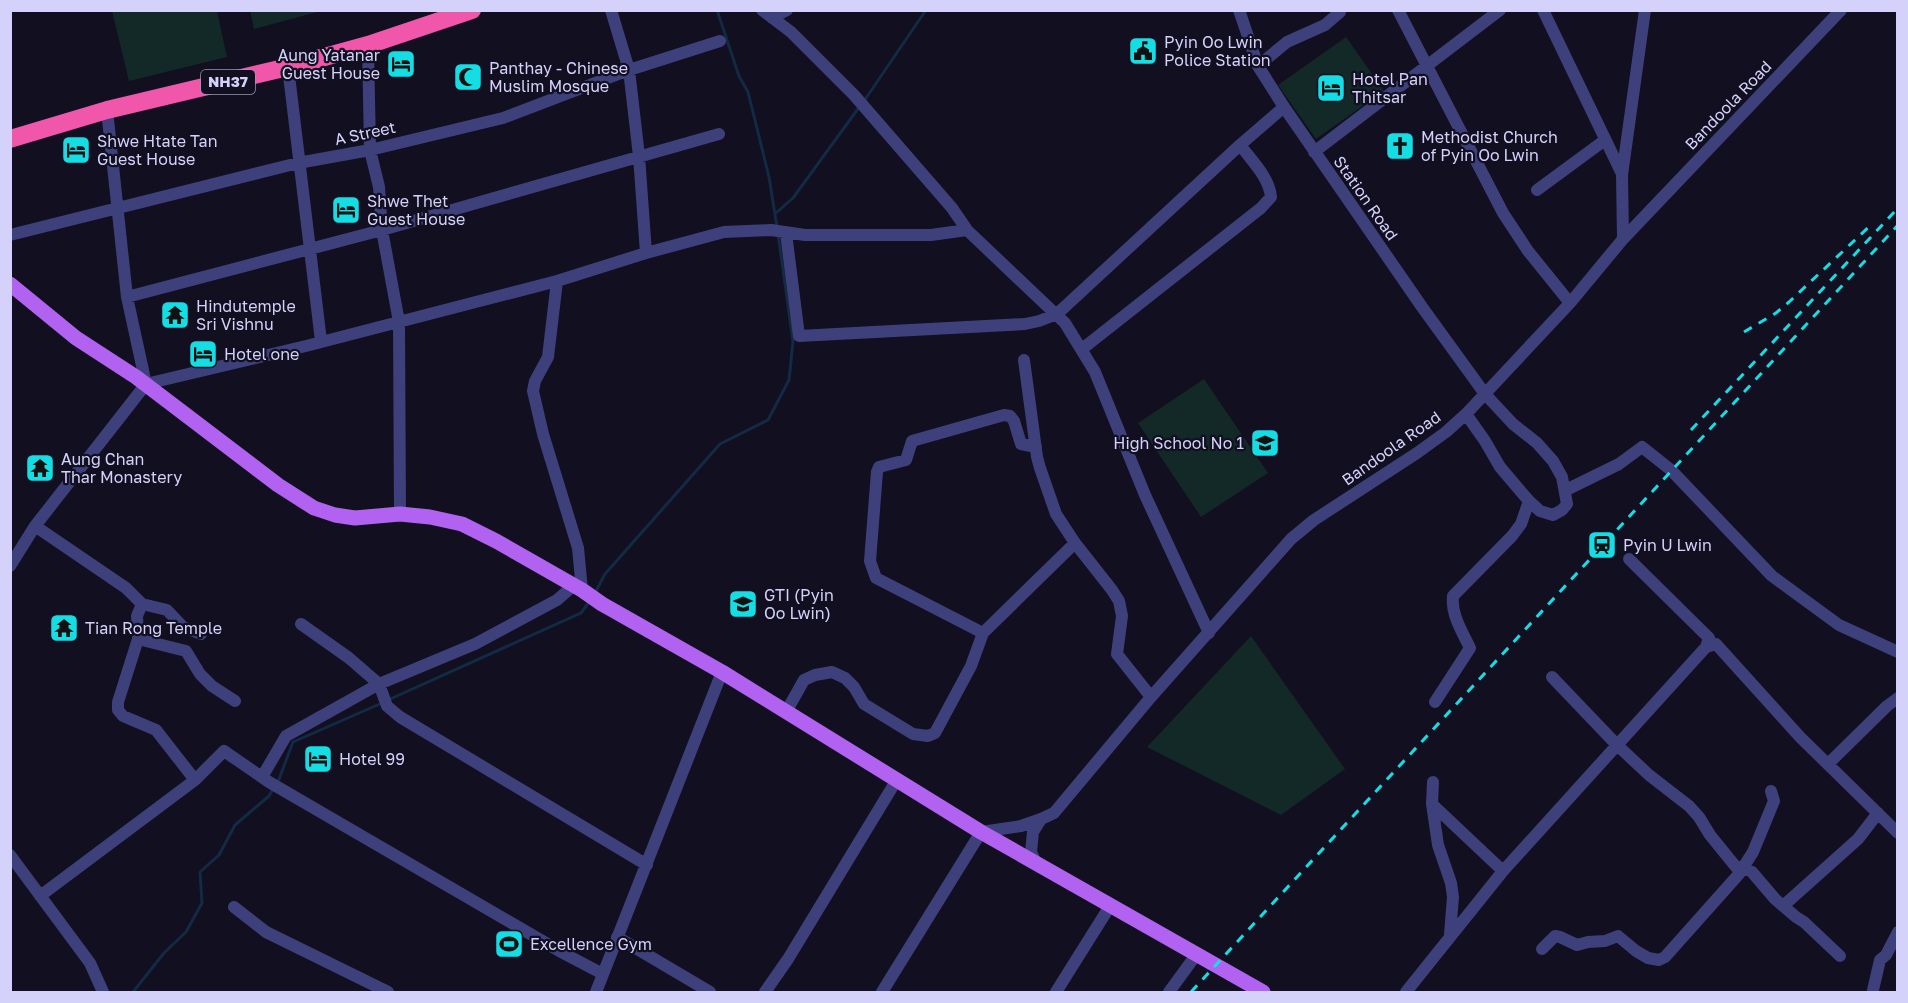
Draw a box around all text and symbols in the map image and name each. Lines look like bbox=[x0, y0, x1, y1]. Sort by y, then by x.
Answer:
place label: Pyin Oo Lwin Police Station bbox=[1164, 32, 1271, 70]
public building icon: Pyin Oo Lwin Police Station bbox=[1127, 35, 1159, 67]
place label: Aung Yatanar Guest House bbox=[278, 45, 380, 83]
hotel icon: Aung Yatanar Guest House bbox=[385, 48, 417, 80]
street label: Bandoola Road bbox=[1681, 56, 1775, 154]
place label: Panthay - Chinese Muslim Mosque bbox=[489, 58, 628, 96]
mosque icon: Panthay - Chinese Muslim Mosque bbox=[452, 61, 484, 93]
place label: Hotel Pan Thitsar bbox=[1352, 69, 1428, 107]
road number: NH37 bbox=[201, 70, 255, 94]
hotel icon: Hotel Pan Thitsar bbox=[1315, 72, 1347, 104]
street label: A Street bbox=[333, 117, 397, 149]
place label: Methodist Church of Pyin Oo Lwin bbox=[1421, 127, 1558, 165]
church icon: Methodist Church of Pyin Oo Lwin bbox=[1384, 130, 1416, 162]
place label: Shwe Htate Tan Guest House bbox=[97, 131, 217, 169]
hotel icon: Shwe Htate Tan Guest House bbox=[60, 134, 92, 166]
street label: Station Road bbox=[1330, 152, 1402, 244]
place label: Shwe Thet Guest House bbox=[367, 191, 465, 229]
hotel icon: Shwe Thet Guest House bbox=[330, 194, 362, 226]
place label: Hindutemple Sri Vishnu bbox=[196, 296, 296, 334]
temple icon: Hindutemple Sri Vishnu bbox=[159, 299, 191, 331]
hotel icon: Hotel one bbox=[187, 338, 219, 370]
place label: Hotel one bbox=[224, 344, 299, 364]
street label: Bandoola Road bbox=[1338, 407, 1444, 489]
school or university icon: High School No 1 bbox=[1249, 427, 1281, 459]
place label: High School No 1 bbox=[1113, 433, 1244, 453]
place label: Aung Chan Thar Monastery bbox=[61, 449, 182, 487]
temple icon: Aung Chan Thar Monastery bbox=[24, 452, 56, 484]
station icon: Pyin U Lwin bbox=[1586, 529, 1618, 561]
place label: Pyin U Lwin bbox=[1623, 535, 1712, 555]
place label: GTI (Pyin Oo Lwin) bbox=[764, 585, 834, 623]
school or university icon: GTI (Pyin Oo Lwin) bbox=[727, 588, 759, 620]
temple icon: Tian Rong Temple bbox=[48, 612, 80, 644]
place label: Tian Rong Temple bbox=[85, 618, 222, 638]
hotel icon: Hotel 99 bbox=[302, 743, 334, 775]
place label: Hotel 99 bbox=[339, 749, 405, 769]
sports icon: Excellence Gym bbox=[493, 928, 525, 960]
place label: Excellence Gym bbox=[530, 934, 652, 954]

